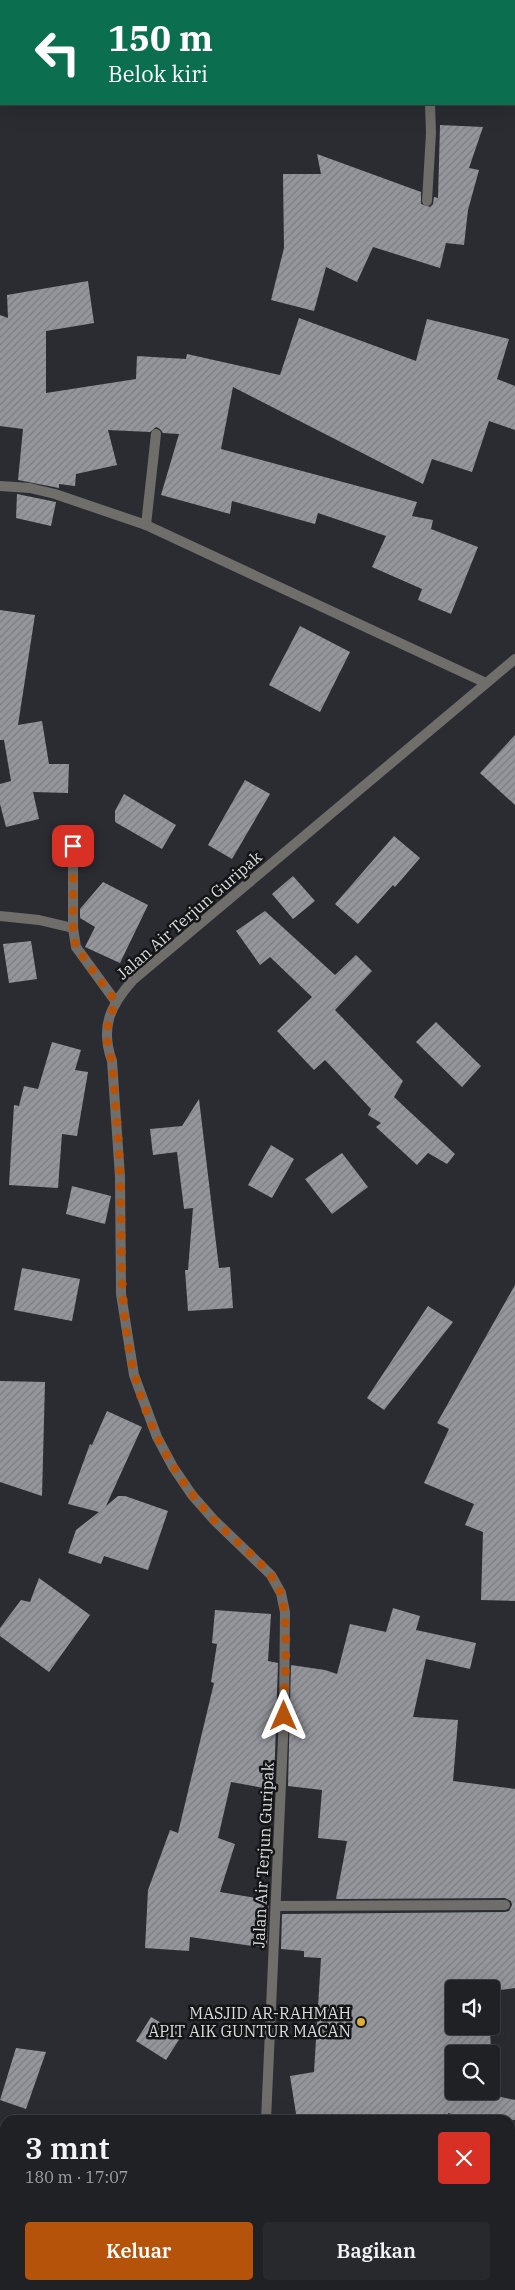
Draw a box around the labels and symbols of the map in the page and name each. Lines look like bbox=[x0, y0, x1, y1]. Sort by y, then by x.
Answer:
pin bbox=[52, 825, 94, 867]
street label: Jalan Air Terjun Guripak bbox=[112, 846, 266, 984]
position arrow bbox=[257, 1689, 309, 1741]
street label: Jalan Air Terjun Guripak bbox=[248, 1761, 278, 1948]
place label: MASJID AR-RAHMAH APIT AIK GUNTUR MACAN bbox=[148, 2003, 351, 2041]
marker: MASJID AR-RAHMAH APIT AIK GUNTUR MACAN bbox=[355, 2016, 367, 2028]

